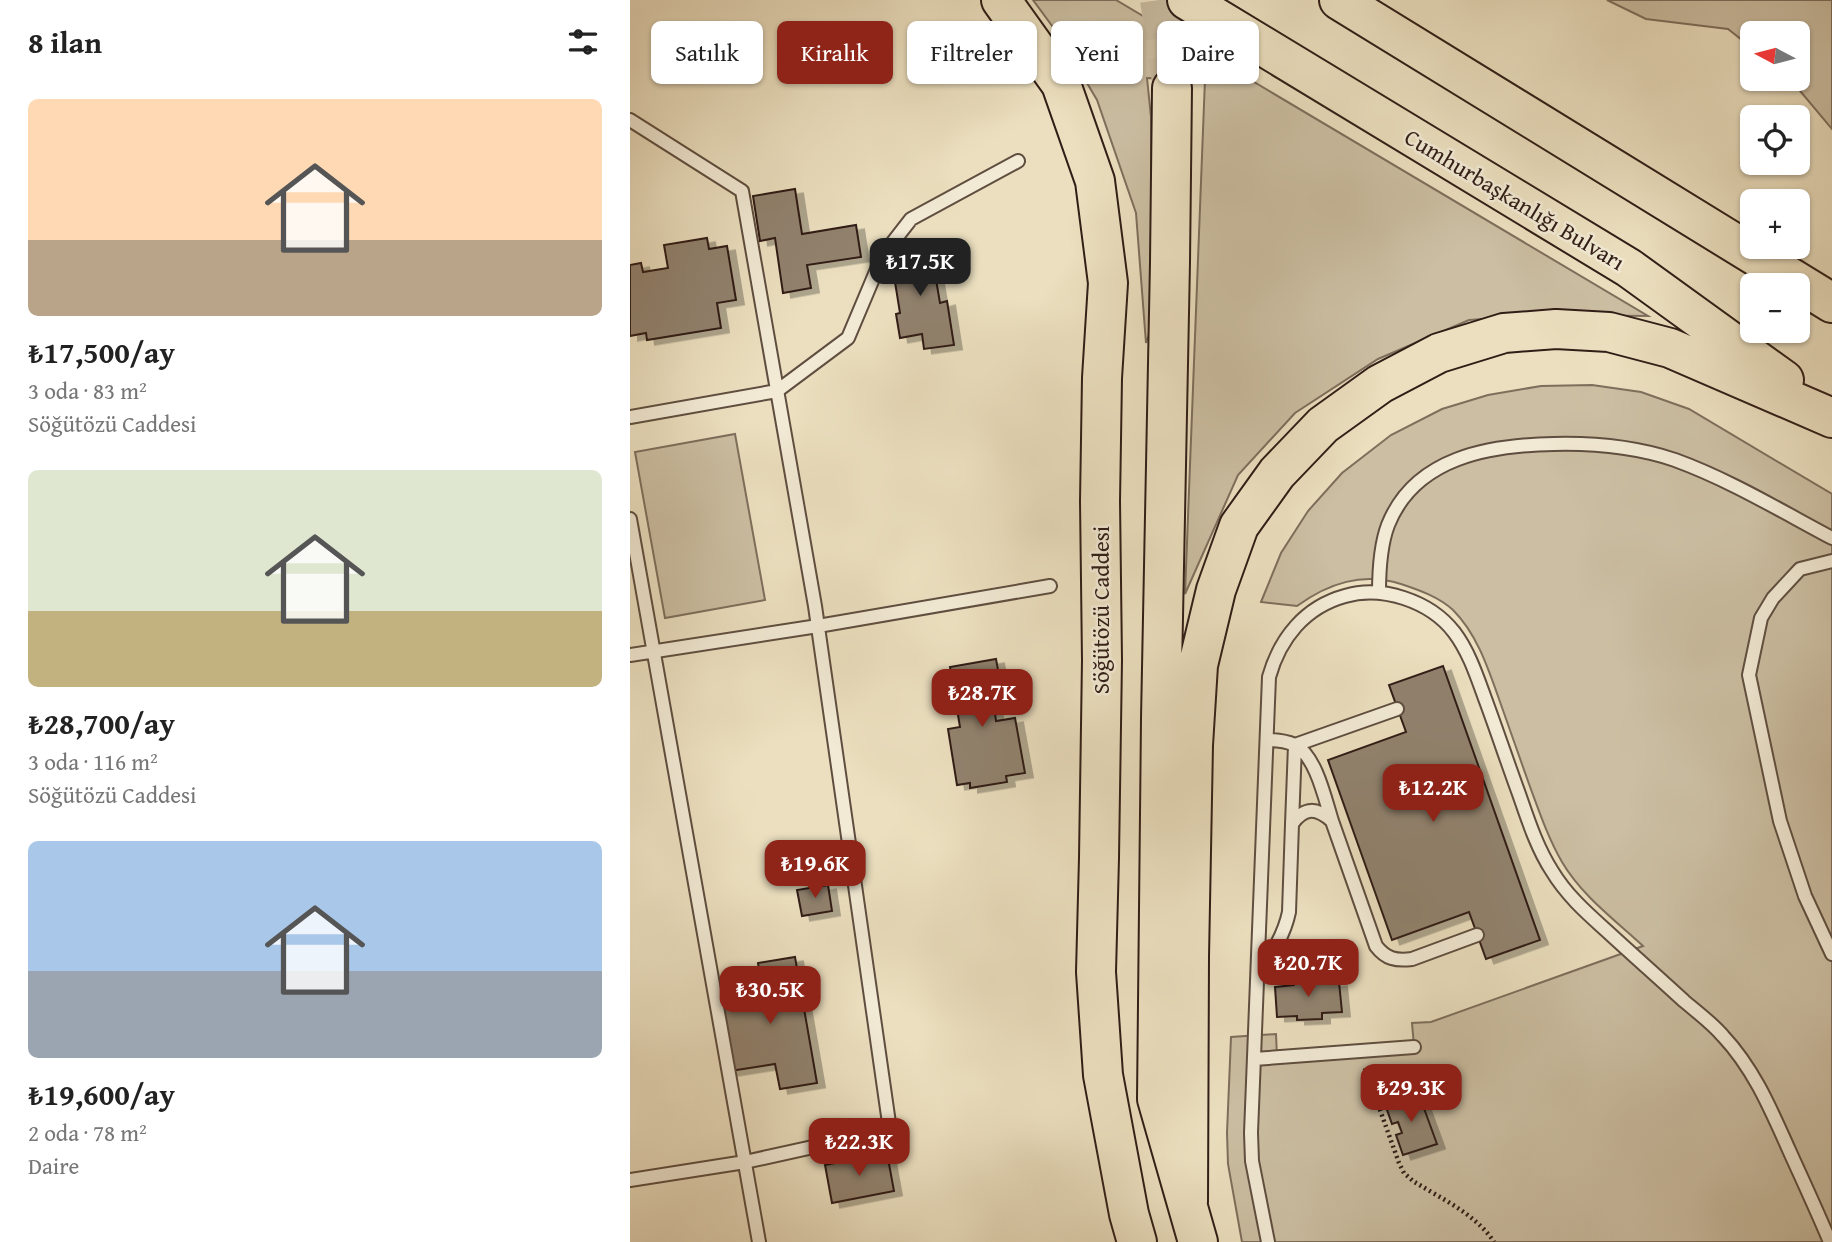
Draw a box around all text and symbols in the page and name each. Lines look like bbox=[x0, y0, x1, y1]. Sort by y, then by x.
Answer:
text: 8 ilan bbox=[28, 20, 102, 64]
chip: Satılık bbox=[651, 21, 763, 84]
chip: Kiralık bbox=[777, 21, 893, 84]
chip: Filtreler bbox=[907, 21, 1037, 84]
chip: Yeni bbox=[1051, 21, 1143, 84]
chip: Daire bbox=[1157, 21, 1259, 84]
north arrow bbox=[1740, 21, 1810, 91]
map controls bbox=[1740, 21, 1810, 343]
icon: filters bbox=[564, 23, 602, 61]
button: locate bbox=[1740, 105, 1810, 175]
street label: Cumhurbaşkanlığı Bulvarı bbox=[1399, 120, 1631, 278]
icon: home bbox=[252, 145, 378, 271]
button: + bbox=[1740, 189, 1810, 259]
pin: ₺17.5K bbox=[863, 238, 977, 298]
text: ₺17.5K bbox=[886, 244, 954, 277]
button: − bbox=[1740, 273, 1810, 343]
text: ₺17,500/ay bbox=[28, 330, 175, 374]
text: 3 oda · 83 m² bbox=[28, 374, 147, 407]
text: Söğütözü Caddesi bbox=[28, 407, 197, 440]
icon: home bbox=[252, 516, 378, 642]
street label: Söğütözü Caddesi bbox=[1084, 526, 1117, 694]
pin: ₺28.7K bbox=[925, 670, 1039, 729]
text: ₺28.7K bbox=[948, 675, 1016, 708]
text: ₺28,700/ay bbox=[28, 701, 175, 745]
text: 3 oda · 116 m² bbox=[28, 745, 158, 778]
pin: ₺12.2K bbox=[1376, 764, 1490, 824]
text: ₺12.2K bbox=[1399, 770, 1467, 803]
text: Söğütözü Caddesi bbox=[28, 778, 197, 811]
pin: ₺19.6K bbox=[758, 841, 872, 900]
text: ₺19.6K bbox=[781, 846, 849, 879]
icon: home bbox=[252, 887, 378, 1013]
pin: ₺20.7K bbox=[1251, 940, 1365, 999]
text: ₺20.7K bbox=[1274, 945, 1342, 978]
pin: ₺30.5K bbox=[713, 967, 827, 1026]
text: ₺30.5K bbox=[736, 972, 804, 1005]
pin: ₺29.3K bbox=[1354, 1064, 1468, 1124]
text: ₺29.3K bbox=[1377, 1070, 1445, 1103]
text: ₺19,600/ay bbox=[28, 1072, 175, 1116]
text: 2 oda · 78 m² bbox=[28, 1116, 147, 1149]
pin: ₺22.3K bbox=[802, 1118, 916, 1178]
text: ₺22.3K bbox=[825, 1124, 893, 1157]
text: Daire bbox=[28, 1149, 79, 1182]

